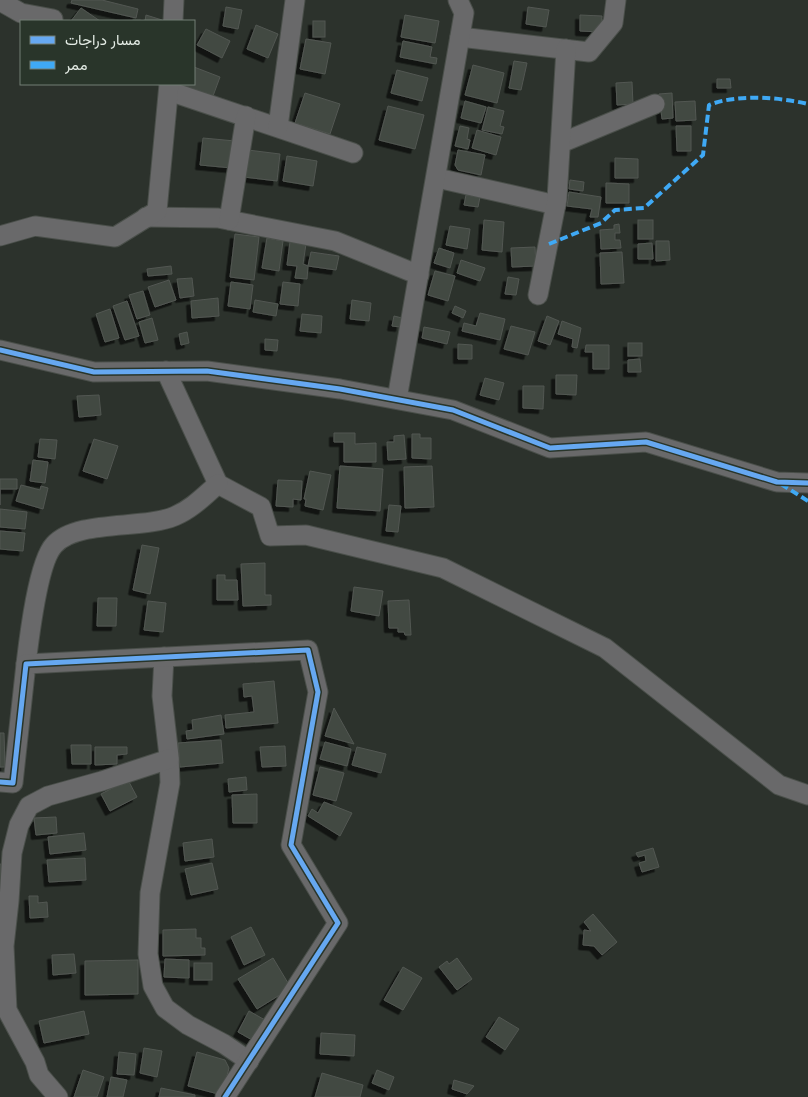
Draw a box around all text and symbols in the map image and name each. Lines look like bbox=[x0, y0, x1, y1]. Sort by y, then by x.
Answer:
legend bbox=[20, 20, 195, 85]
text: مسار دراجات bbox=[65, 30, 141, 49]
text: ممر bbox=[64, 55, 87, 74]

